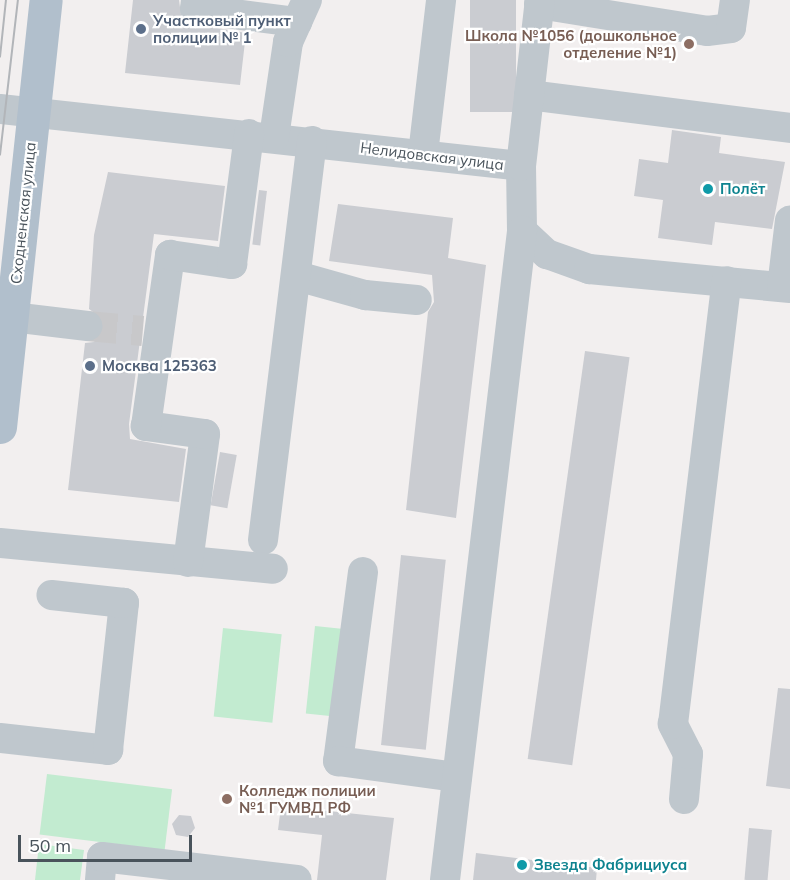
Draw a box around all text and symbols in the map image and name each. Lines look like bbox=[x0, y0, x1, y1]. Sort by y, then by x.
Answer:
place label: Участковый пункт полиции № 1 bbox=[153, 11, 291, 46]
marker: Участковый пункт полиции № 1 bbox=[134, 22, 148, 36]
place label: Школа №1056 (дошкольное отделение №1) bbox=[465, 26, 677, 61]
marker: Школа №1056 (дошкольное отделение №1) bbox=[682, 37, 696, 51]
street label: Нелидовская улица bbox=[359, 138, 505, 174]
street label: Сходненская улица bbox=[7, 141, 39, 285]
place label: Полёт bbox=[720, 180, 765, 198]
marker: Полёт bbox=[701, 182, 715, 196]
place label: Москва 125363 bbox=[102, 357, 217, 375]
marker: Москва 125363 bbox=[83, 359, 97, 373]
place label: Колледж полиции №1 ГУМВД РФ bbox=[239, 781, 376, 816]
marker: Колледж полиции №1 ГУМВД РФ bbox=[220, 792, 234, 806]
scale bar bbox=[21, 823, 195, 861]
text: 50 m bbox=[29, 834, 71, 857]
place label: Звезда Фабрициуса bbox=[534, 856, 687, 874]
marker: Звезда Фабрициуса bbox=[515, 858, 529, 872]

